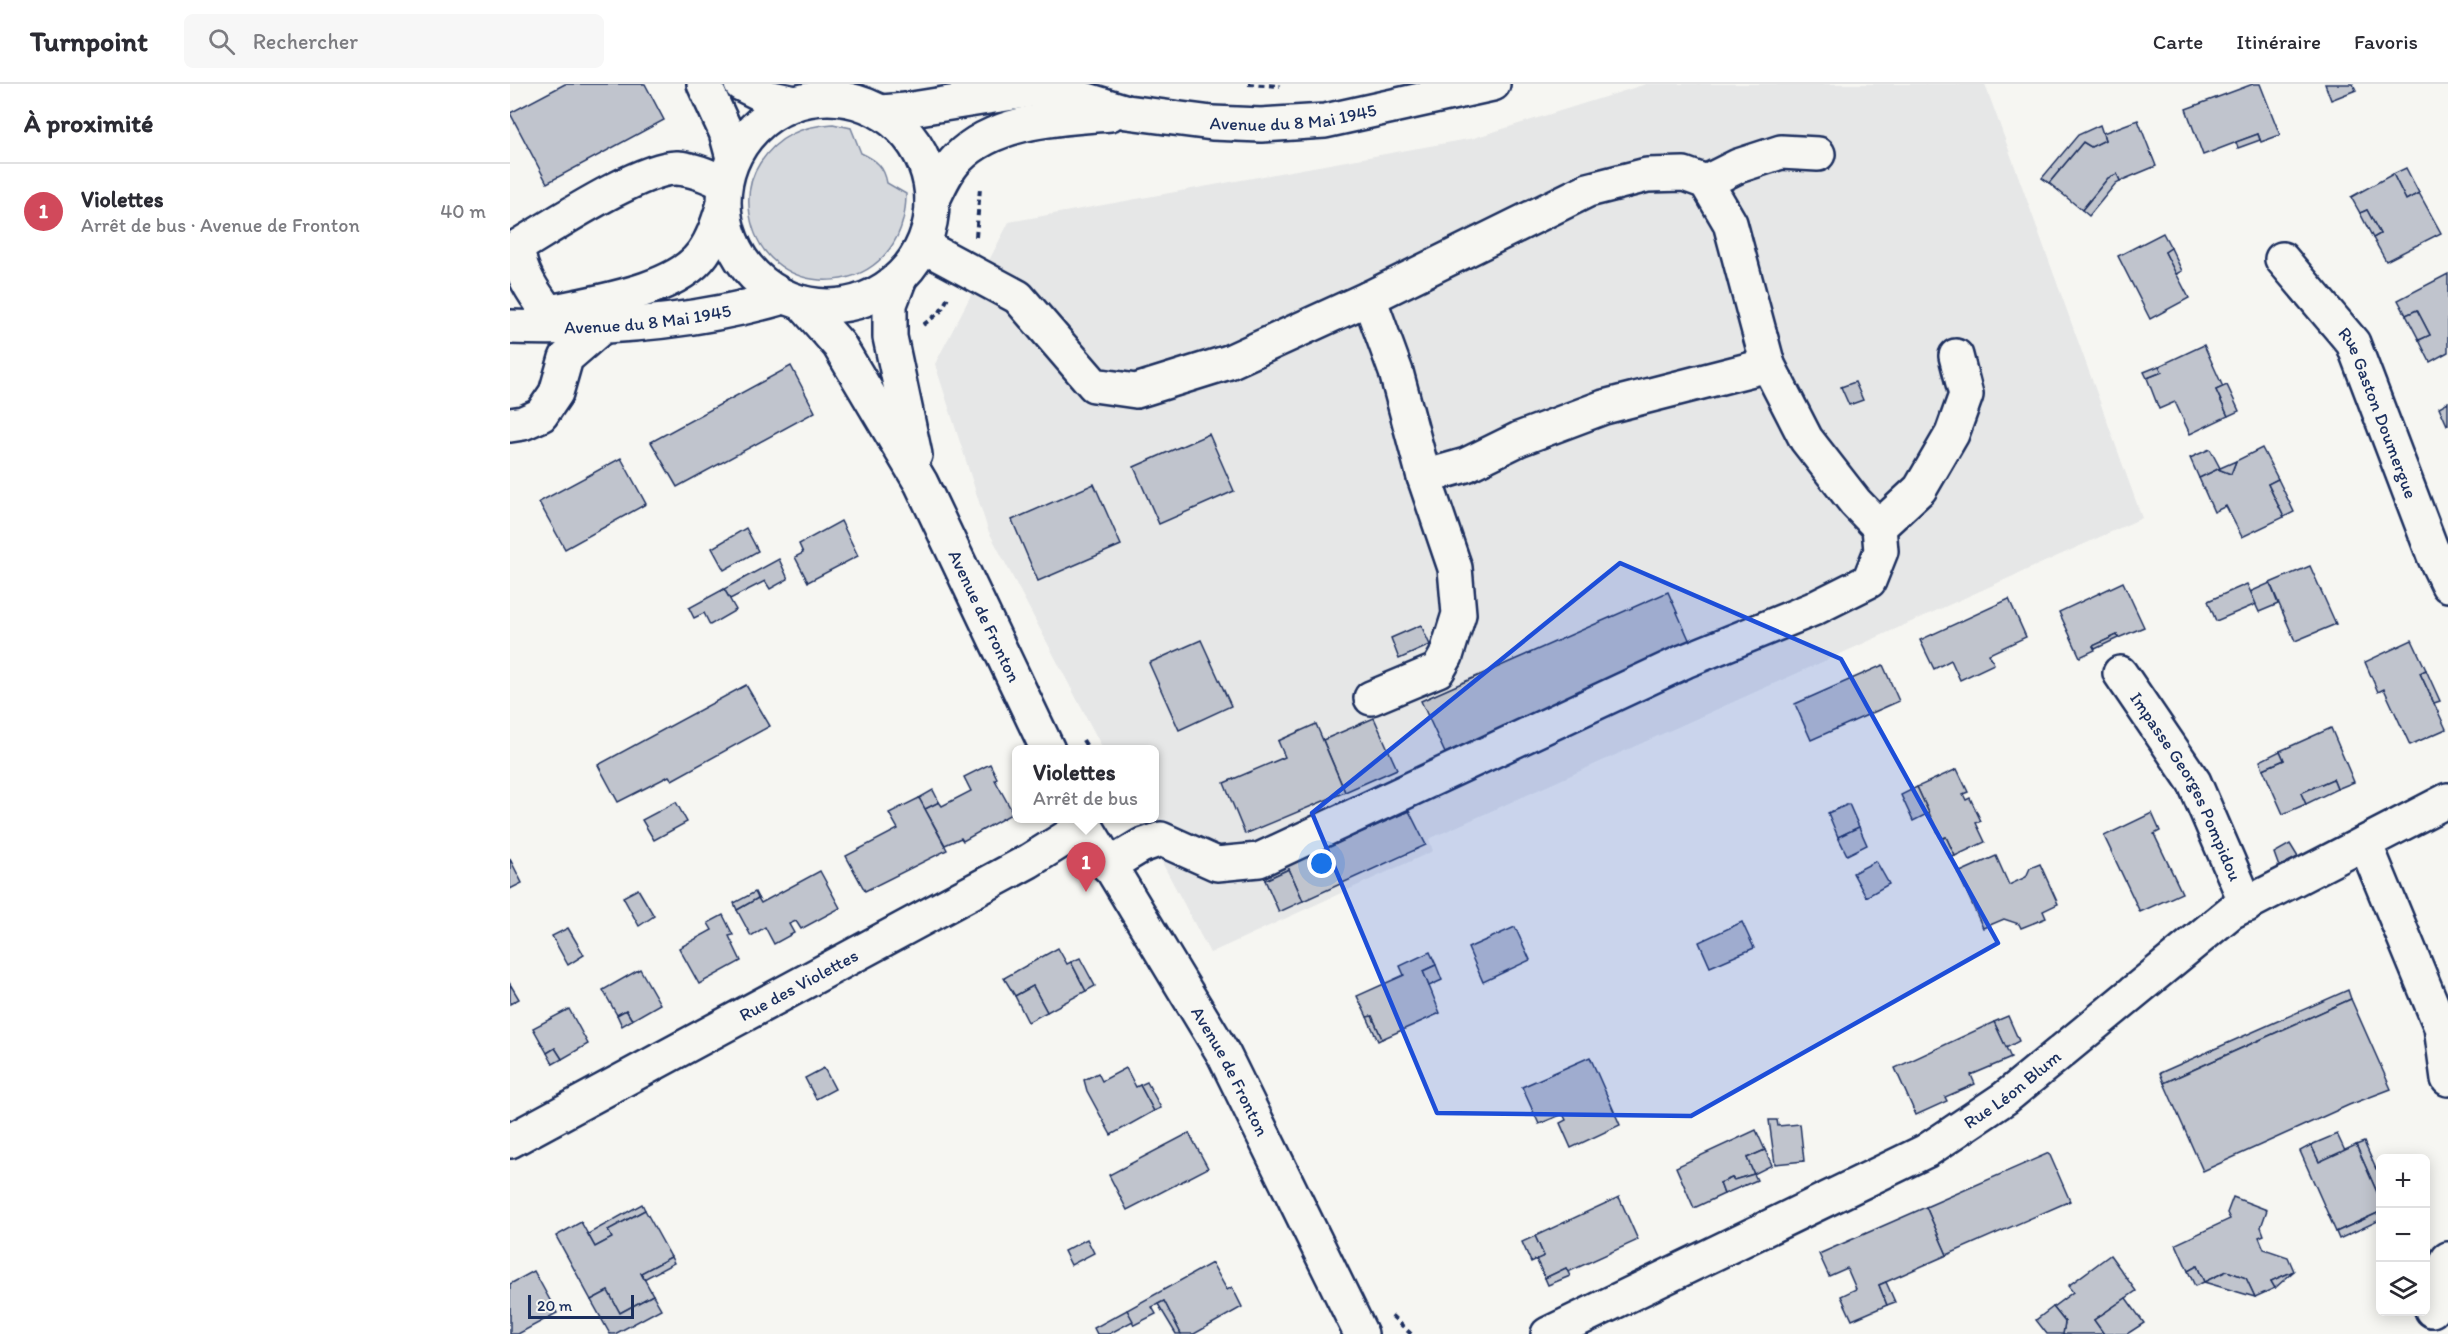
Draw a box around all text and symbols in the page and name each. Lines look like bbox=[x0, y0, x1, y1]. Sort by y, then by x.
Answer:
search box bbox=[184, 14, 604, 68]
text: Turnpoint bbox=[30, 24, 148, 58]
icon: search bbox=[205, 25, 238, 58]
text: Rechercher bbox=[253, 28, 358, 55]
text: Carte bbox=[2153, 29, 2203, 54]
text: Itinéraire bbox=[2236, 29, 2321, 54]
text: Favoris bbox=[2354, 29, 2418, 54]
street label: Avenue du 8 Mai 1945 bbox=[1209, 99, 1379, 136]
text: À proximité bbox=[24, 107, 153, 139]
text: Violettes bbox=[81, 186, 164, 213]
text: 1 bbox=[39, 199, 48, 223]
text: 40 m bbox=[440, 199, 486, 223]
text: Arrêt de bus · Avenue de Fronton bbox=[81, 213, 360, 237]
street label: Avenue du 8 Mai 1945 bbox=[564, 299, 733, 339]
street label: Rue Gaston Doumergue bbox=[2333, 323, 2422, 502]
street label: Avenue de Fronton bbox=[944, 546, 1025, 686]
street label: Impasse Georges Pompidou bbox=[2125, 688, 2246, 884]
popup bbox=[1012, 745, 1159, 823]
text: Violettes bbox=[1033, 759, 1115, 786]
text: Arrêt de bus bbox=[1033, 786, 1138, 810]
pin: 1 bbox=[1066, 842, 1106, 892]
your location bbox=[1307, 849, 1336, 878]
street label: Rue des Violettes bbox=[735, 944, 862, 1026]
street label: Avenue de Fronton bbox=[1186, 1002, 1273, 1140]
street label: Rue Léon Blum bbox=[1960, 1046, 2065, 1134]
map controls bbox=[2376, 1154, 2430, 1316]
button: + bbox=[2376, 1154, 2430, 1208]
button: − bbox=[2376, 1208, 2430, 1262]
button: layers bbox=[2376, 1262, 2430, 1316]
scale bar bbox=[528, 1292, 634, 1320]
text: 20 m bbox=[537, 1296, 572, 1315]

